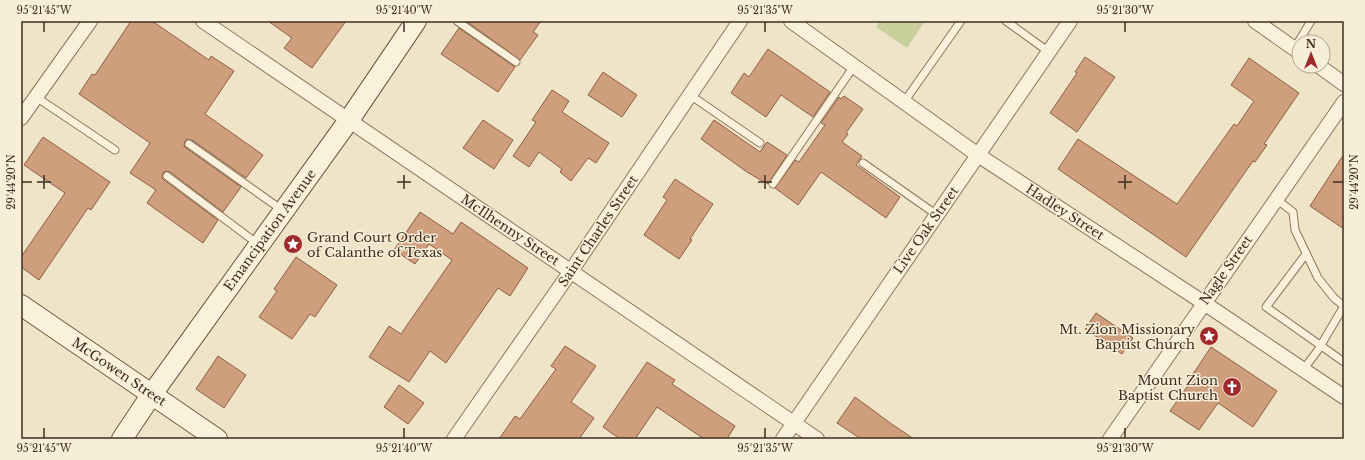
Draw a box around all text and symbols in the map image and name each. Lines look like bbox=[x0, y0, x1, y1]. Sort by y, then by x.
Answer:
text: 95°21'45"W bbox=[17, 4, 72, 17]
text: 95°21'40"W bbox=[376, 4, 432, 17]
text: 95°21'35"W bbox=[737, 4, 793, 17]
text: 95°21'30"W bbox=[1096, 4, 1154, 17]
north arrow bbox=[1291, 34, 1331, 74]
text: N bbox=[1306, 37, 1317, 51]
text: 29°44'20"N bbox=[5, 154, 18, 210]
text: 29°44'20"N bbox=[1348, 154, 1361, 210]
street label: Emancipation Avenue bbox=[220, 166, 320, 294]
street label: Saint Charles Street bbox=[554, 172, 642, 290]
street label: Hadley Street bbox=[1023, 180, 1108, 244]
street label: Live Oak Street bbox=[890, 183, 962, 277]
street label: McIlhenny Street bbox=[457, 191, 563, 269]
place label: Grand Court Order of Calanthe of Texas bbox=[307, 229, 442, 261]
street label: Nagle Street bbox=[1196, 232, 1256, 308]
place icon: Grand Court Order of Calanthe of Texas bbox=[282, 233, 304, 255]
place label: Mt. Zion Missionary Baptist Church bbox=[1059, 321, 1196, 353]
place icon: Mt. Zion Missionary Baptist Church bbox=[1198, 325, 1220, 347]
street label: McGowen Street bbox=[68, 334, 170, 410]
place label: Mount Zion Baptist Church bbox=[1118, 372, 1218, 404]
church icon: Mount Zion Baptist Church bbox=[1221, 376, 1243, 398]
text: 95°21'45"W bbox=[17, 442, 72, 455]
text: 95°21'40"W bbox=[376, 442, 432, 455]
text: 95°21'35"W bbox=[737, 442, 793, 455]
text: 95°21'30"W bbox=[1096, 442, 1154, 455]

